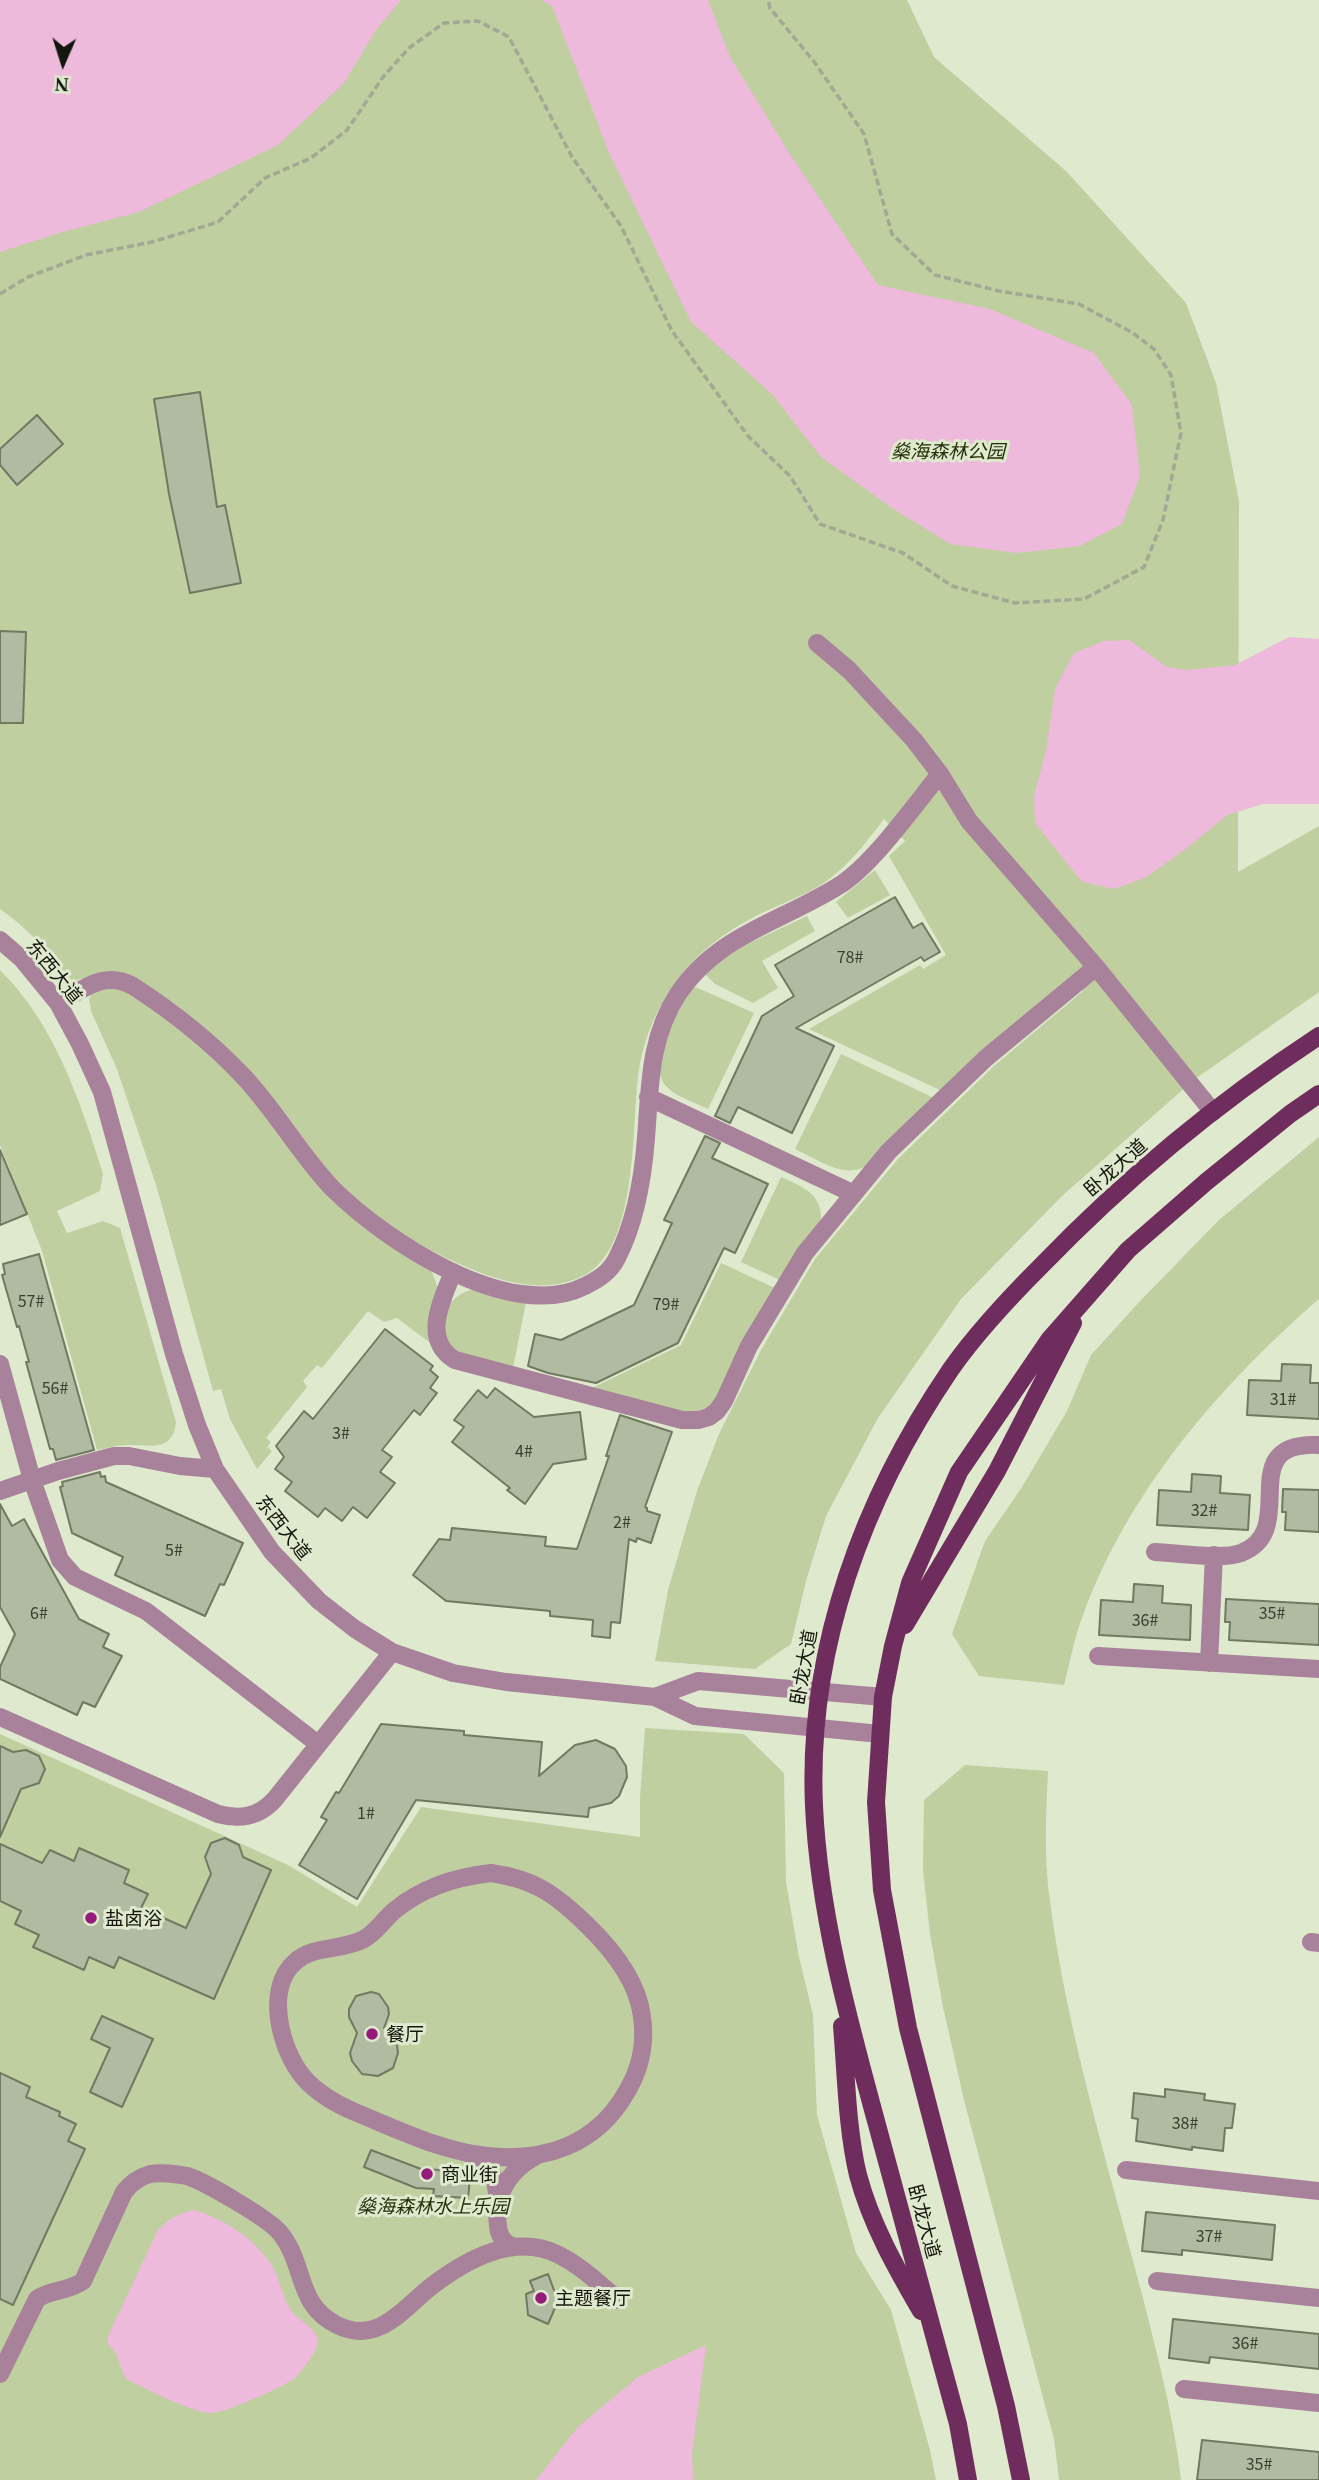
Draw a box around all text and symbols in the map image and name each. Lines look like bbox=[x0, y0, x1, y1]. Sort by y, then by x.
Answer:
north arrow bbox=[28, 28, 98, 98]
text: N bbox=[54, 74, 69, 95]
park label: 燊海森林公园 bbox=[891, 440, 1005, 462]
street label: 东西大道 bbox=[22, 934, 88, 1008]
house number: 78# bbox=[837, 947, 863, 967]
street label: 卧龙大道 bbox=[1079, 1133, 1151, 1201]
house number: 57# bbox=[18, 1291, 44, 1311]
house number: 79# bbox=[653, 1294, 679, 1314]
house number: 56# bbox=[42, 1378, 68, 1398]
house number: 31# bbox=[1270, 1389, 1296, 1409]
house number: 3# bbox=[332, 1423, 350, 1443]
house number: 4# bbox=[515, 1441, 533, 1461]
street label: 东西大道 bbox=[252, 1490, 316, 1564]
house number: 32# bbox=[1191, 1500, 1217, 1520]
house number: 2# bbox=[613, 1512, 631, 1532]
house number: 5# bbox=[165, 1540, 183, 1560]
house number: 6# bbox=[30, 1603, 48, 1623]
house number: 35# bbox=[1259, 1603, 1285, 1623]
house number: 36# bbox=[1132, 1610, 1158, 1630]
street label: 卧龙大道 bbox=[785, 1628, 821, 1706]
house number: 1# bbox=[357, 1803, 375, 1823]
place label: 盐卤浴 bbox=[105, 1907, 162, 1929]
marker: 盐卤浴 bbox=[83, 1910, 99, 1926]
place label: 餐厅 bbox=[386, 2023, 424, 2045]
marker: 餐厅 bbox=[364, 2026, 380, 2042]
house number: 38# bbox=[1172, 2113, 1198, 2133]
place label: 商业街 bbox=[441, 2163, 498, 2185]
marker: 商业街 bbox=[419, 2166, 435, 2182]
street label: 卧龙大道 bbox=[904, 2181, 946, 2261]
park label: 燊海森林水上乐园 bbox=[357, 2195, 509, 2217]
house number: 37# bbox=[1196, 2226, 1222, 2246]
place label: 主题餐厅 bbox=[555, 2287, 631, 2309]
marker: 主题餐厅 bbox=[533, 2290, 549, 2306]
house number: 36# bbox=[1232, 2333, 1258, 2353]
house number: 35# bbox=[1246, 2454, 1272, 2474]

